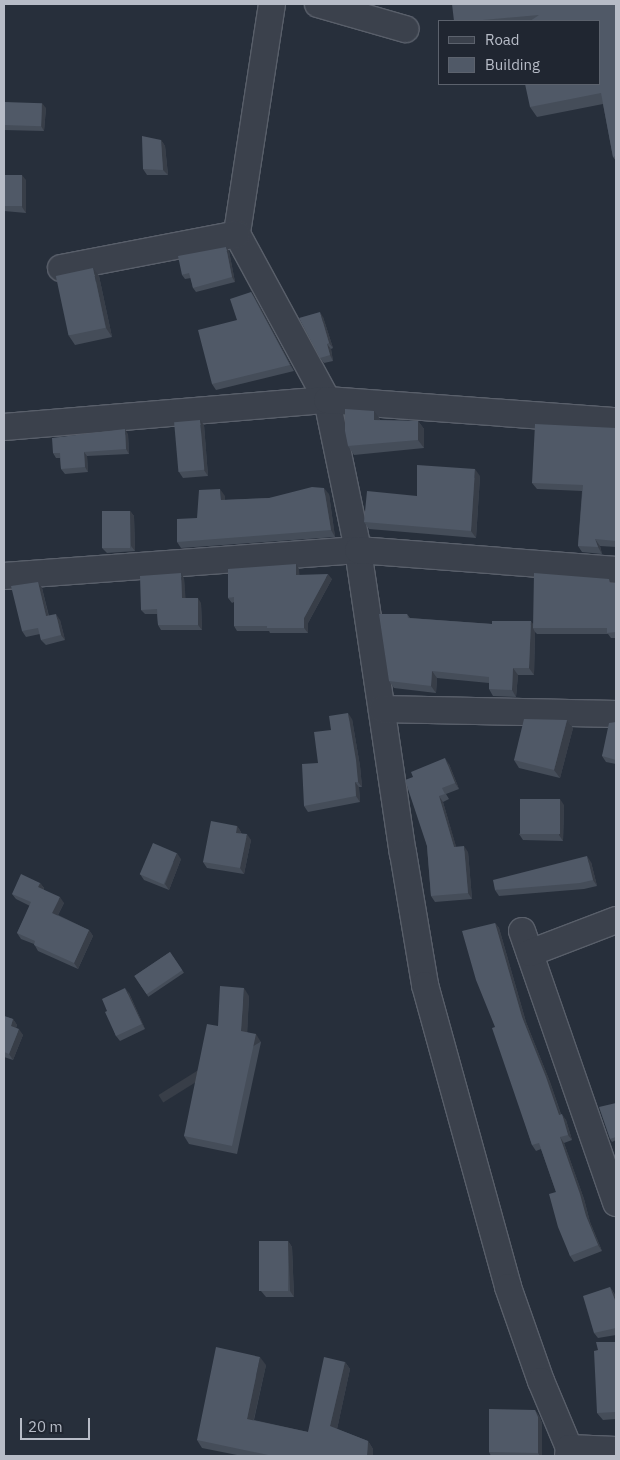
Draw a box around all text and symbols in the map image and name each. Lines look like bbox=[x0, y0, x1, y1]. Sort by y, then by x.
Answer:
legend bbox=[438, 20, 600, 85]
text: Road bbox=[485, 30, 520, 49]
text: Building bbox=[485, 55, 540, 74]
scale bar bbox=[22, 1408, 92, 1440]
text: 20 m bbox=[28, 1417, 63, 1436]

